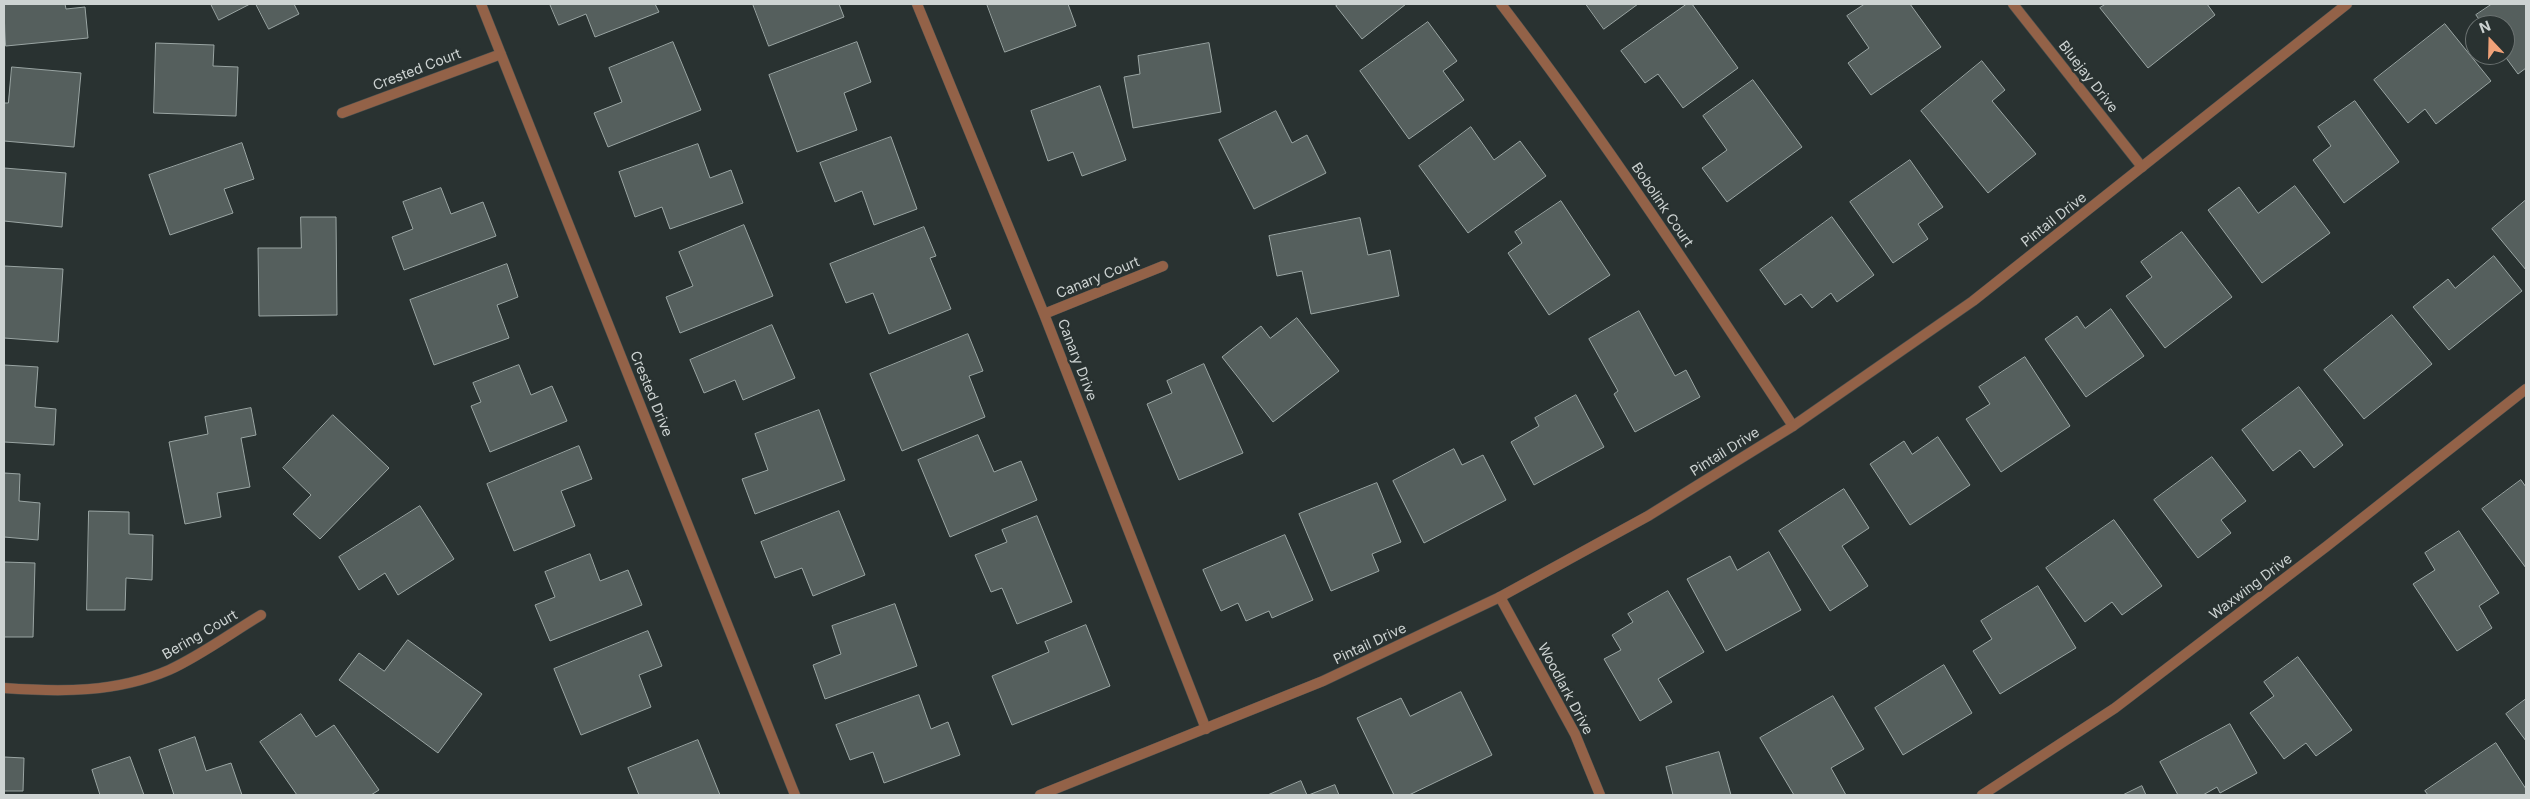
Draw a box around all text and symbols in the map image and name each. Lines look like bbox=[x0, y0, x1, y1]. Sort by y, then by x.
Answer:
north arrow bbox=[2465, 15, 2515, 65]
text: N bbox=[2477, 17, 2493, 36]
street label: Bluejay Drive bbox=[2055, 38, 2121, 116]
street label: Crested Court bbox=[371, 46, 463, 94]
street label: Bobolink Court bbox=[1628, 160, 1696, 250]
street label: Pintail Drive bbox=[2018, 189, 2090, 251]
street label: Canary Court bbox=[1054, 254, 1142, 302]
street label: Canary Drive bbox=[1054, 317, 1100, 403]
street label: Crested Drive bbox=[626, 349, 676, 439]
street label: Pintail Drive bbox=[1687, 424, 1763, 480]
street label: Waxwing Drive bbox=[2206, 551, 2296, 623]
street label: Bering Court bbox=[159, 607, 241, 663]
street label: Pintail Drive bbox=[1331, 620, 1409, 668]
street label: Woodlark Drive bbox=[1534, 640, 1596, 738]

